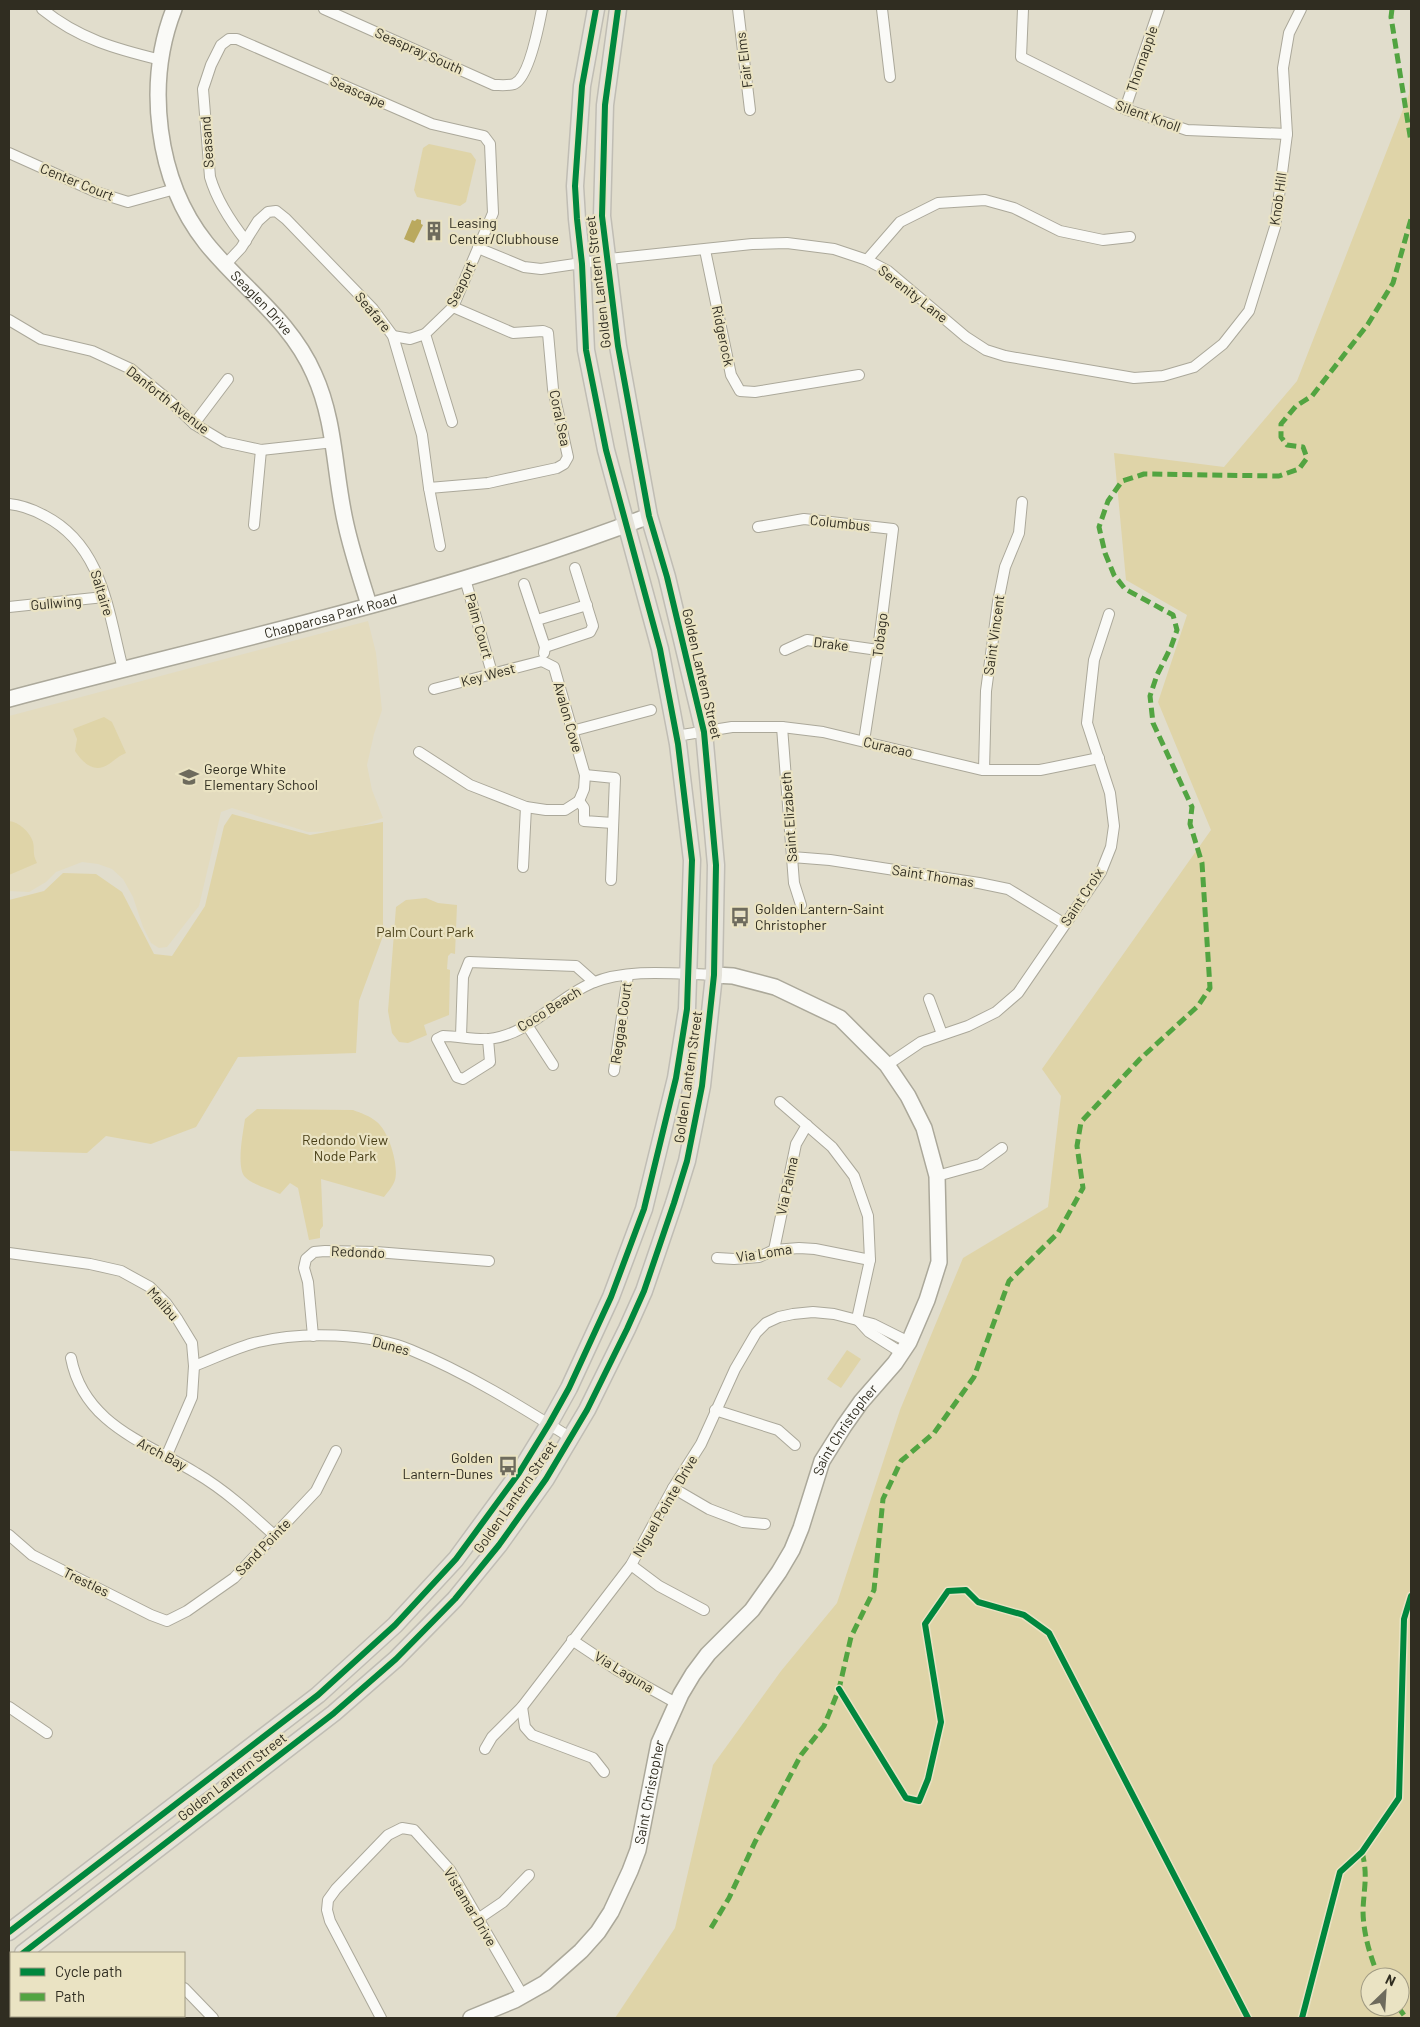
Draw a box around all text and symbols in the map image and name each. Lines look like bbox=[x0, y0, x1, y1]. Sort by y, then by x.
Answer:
street label: Thornapple bbox=[1122, 23, 1161, 94]
street label: Seaspray South bbox=[373, 24, 466, 78]
street label: Fair Elms bbox=[732, 31, 755, 89]
street label: Seascape bbox=[328, 72, 389, 111]
street label: Silent Knoll bbox=[1113, 96, 1183, 135]
street label: Seasand bbox=[196, 116, 217, 168]
street label: Center Court bbox=[38, 159, 116, 204]
street label: Knob Hill bbox=[1265, 171, 1290, 226]
place label: Leasing Center/Clubhouse bbox=[449, 214, 559, 247]
street label: Golden Lantern Street bbox=[581, 215, 614, 349]
building icon: Leasing Center/Clubhouse bbox=[423, 220, 445, 242]
street label: Seaport bbox=[442, 258, 479, 309]
street label: Serenity Lane bbox=[875, 261, 951, 326]
street label: Seaglen Drive bbox=[227, 267, 296, 338]
street label: Seafare bbox=[352, 288, 395, 335]
street label: Ridgerock bbox=[709, 304, 738, 368]
street label: Danforth Avenue bbox=[123, 362, 213, 437]
street label: Coral Sea bbox=[546, 388, 575, 448]
street label: Columbus bbox=[809, 511, 871, 534]
street label: Saltaire bbox=[88, 568, 117, 618]
street label: Chapparosa Park Road bbox=[262, 590, 399, 641]
street label: Palm Court bbox=[462, 591, 497, 660]
street label: Gullwing bbox=[30, 592, 82, 613]
street label: Saint Vincent bbox=[979, 594, 1008, 676]
street label: Golden Lantern Street bbox=[679, 607, 726, 741]
street label: Tobago bbox=[868, 612, 891, 658]
street label: Drake bbox=[813, 633, 850, 654]
street label: Key West bbox=[459, 659, 517, 690]
street label: Avalon Cove bbox=[550, 680, 587, 754]
street label: Curacao bbox=[862, 733, 915, 760]
place label: George White Elementary School bbox=[204, 760, 318, 793]
school or university icon: George White Elementary School bbox=[178, 766, 200, 788]
street label: Saint Elizabeth bbox=[777, 771, 800, 863]
street label: Saint Thomas bbox=[891, 861, 976, 890]
street label: Saint Croix bbox=[1057, 864, 1107, 929]
place label: Golden Lantern-Saint Christopher bbox=[755, 900, 884, 933]
bus stop icon: Golden Lantern-Saint Christopher bbox=[729, 906, 751, 928]
park label: Palm Court Park bbox=[376, 923, 474, 940]
street label: Reggae Court bbox=[606, 981, 635, 1065]
street label: Coco Beach bbox=[514, 982, 584, 1035]
street label: Golden Lantern Street bbox=[670, 1010, 705, 1144]
park label: Redondo View Node Park bbox=[302, 1131, 388, 1164]
street label: Via Palma bbox=[772, 1155, 801, 1217]
street label: Via Loma bbox=[735, 1240, 793, 1265]
street label: Redondo bbox=[331, 1242, 385, 1261]
street label: Malibu bbox=[144, 1283, 183, 1324]
street label: Dunes bbox=[371, 1332, 412, 1359]
street label: Saint Christopher bbox=[809, 1381, 881, 1477]
street label: Arch Bay bbox=[135, 1434, 190, 1474]
street label: Golden Lantern Street bbox=[469, 1437, 560, 1556]
place label: Golden Lantern-Dunes bbox=[402, 1449, 493, 1482]
street label: Niguel Pointe Drive bbox=[629, 1452, 701, 1560]
bus stop icon: Golden Lantern-Dunes bbox=[497, 1455, 519, 1477]
street label: Sand Pointe bbox=[231, 1515, 294, 1579]
street label: Trestles bbox=[61, 1563, 112, 1600]
street label: Via Laguna bbox=[591, 1647, 657, 1696]
street label: Golden Lantern Street bbox=[174, 1729, 290, 1824]
street label: Saint Christopher bbox=[630, 1737, 667, 1846]
street label: Vistamar Drive bbox=[440, 1864, 501, 1949]
legend bbox=[10, 1952, 185, 2017]
text: Cycle path bbox=[55, 1962, 122, 1980]
north arrow bbox=[1360, 1967, 1410, 2017]
text: N bbox=[1383, 1970, 1399, 1989]
text: Path bbox=[55, 1987, 85, 2005]

